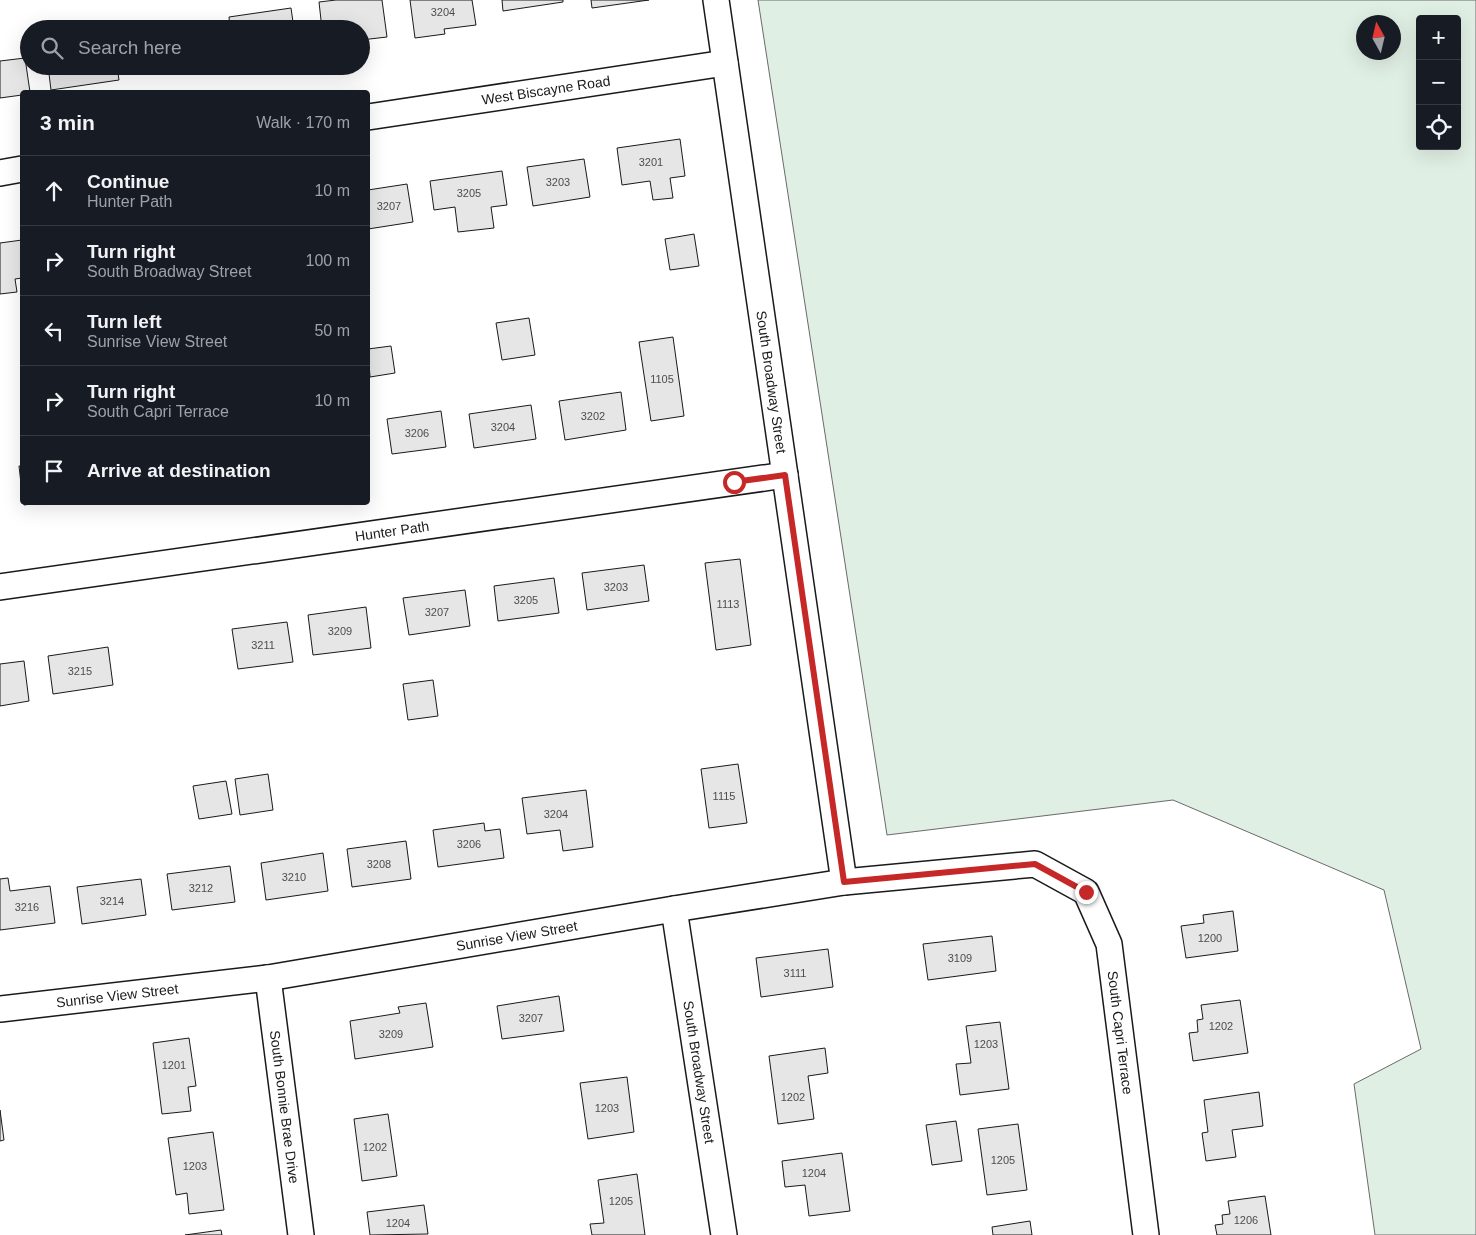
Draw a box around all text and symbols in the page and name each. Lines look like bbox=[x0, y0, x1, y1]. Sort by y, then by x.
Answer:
house number: 3204 bbox=[431, 6, 455, 18]
north arrow bbox=[1356, 15, 1401, 60]
map controls bbox=[1416, 15, 1461, 150]
button: + bbox=[1416, 15, 1461, 60]
search box bbox=[20, 20, 370, 75]
icon: search bbox=[38, 34, 66, 62]
text: Search here bbox=[78, 37, 182, 58]
button: − bbox=[1416, 60, 1461, 105]
street label: West Biscayne Road bbox=[481, 72, 611, 108]
button: locate bbox=[1416, 105, 1461, 150]
text: 3 min bbox=[40, 111, 95, 134]
text: Walk · 170 m bbox=[256, 114, 350, 131]
house number: 3201 bbox=[639, 156, 663, 168]
text: Continue bbox=[87, 171, 169, 192]
house number: 3203 bbox=[546, 176, 570, 188]
icon: ahead bbox=[40, 177, 68, 205]
text: 10 m bbox=[314, 182, 350, 199]
house number: 3205 bbox=[457, 187, 481, 199]
text: Hunter Path bbox=[87, 193, 172, 210]
house number: 3207 bbox=[377, 200, 401, 212]
text: Turn right bbox=[87, 241, 175, 262]
icon: right bbox=[40, 247, 68, 275]
text: 100 m bbox=[306, 252, 350, 269]
text: South Broadway Street bbox=[87, 263, 252, 280]
street label: South Broadway Street bbox=[753, 310, 790, 455]
text: Turn left bbox=[87, 311, 162, 332]
icon: left bbox=[40, 317, 68, 345]
text: 50 m bbox=[314, 322, 350, 339]
text: Sunrise View Street bbox=[87, 333, 227, 350]
house number: 1105 bbox=[650, 373, 674, 385]
text: Turn right bbox=[87, 381, 175, 402]
icon: right bbox=[40, 387, 68, 415]
text: 10 m bbox=[314, 392, 350, 409]
text: South Capri Terrace bbox=[87, 403, 229, 420]
house number: 3202 bbox=[581, 410, 605, 422]
house number: 3204 bbox=[491, 421, 515, 433]
house number: 3206 bbox=[405, 427, 429, 439]
icon: arrive bbox=[40, 457, 68, 485]
text: Arrive at destination bbox=[87, 460, 271, 481]
route start bbox=[723, 471, 746, 494]
street label: Hunter Path bbox=[354, 518, 430, 544]
house number: 3203 bbox=[604, 581, 628, 593]
house number: 3205 bbox=[514, 594, 538, 606]
house number: 1113 bbox=[717, 598, 739, 610]
house number: 3207 bbox=[425, 606, 449, 618]
house number: 3209 bbox=[328, 625, 352, 637]
house number: 3211 bbox=[251, 639, 275, 651]
house number: 3215 bbox=[68, 665, 92, 677]
house number: 1115 bbox=[713, 790, 735, 802]
house number: 3204 bbox=[544, 808, 568, 820]
house number: 3206 bbox=[457, 838, 481, 850]
house number: 3208 bbox=[367, 858, 391, 870]
house number: 3210 bbox=[282, 871, 306, 883]
route end bbox=[1075, 881, 1098, 904]
house number: 3212 bbox=[189, 882, 213, 894]
house number: 3214 bbox=[100, 895, 124, 907]
house number: 3216 bbox=[15, 901, 39, 913]
street label: Sunrise View Street bbox=[455, 918, 579, 954]
house number: 1200 bbox=[1198, 932, 1222, 944]
house number: 3109 bbox=[948, 952, 972, 964]
house number: 3111 bbox=[784, 967, 806, 979]
street label: South Capri Terrace bbox=[1104, 970, 1136, 1096]
street label: Sunrise View Street bbox=[55, 980, 179, 1010]
street label: South Broadway Street bbox=[680, 1000, 718, 1145]
house number: 3207 bbox=[519, 1012, 543, 1024]
house number: 1202 bbox=[1209, 1020, 1233, 1032]
house number: 3209 bbox=[379, 1028, 403, 1040]
street label: South Bonnie Brae Drive bbox=[267, 1029, 302, 1185]
house number: 1203 bbox=[974, 1038, 998, 1050]
house number: 1201 bbox=[162, 1059, 186, 1071]
house number: 1202 bbox=[781, 1091, 805, 1103]
house number: 1203 bbox=[595, 1102, 619, 1114]
house number: 1202 bbox=[363, 1141, 387, 1153]
house number: 1205 bbox=[991, 1154, 1015, 1166]
house number: 1203 bbox=[183, 1160, 207, 1172]
house number: 1204 bbox=[802, 1167, 826, 1179]
house number: 1205 bbox=[609, 1195, 633, 1207]
house number: 1206 bbox=[1234, 1214, 1258, 1226]
house number: 1204 bbox=[386, 1217, 410, 1229]

